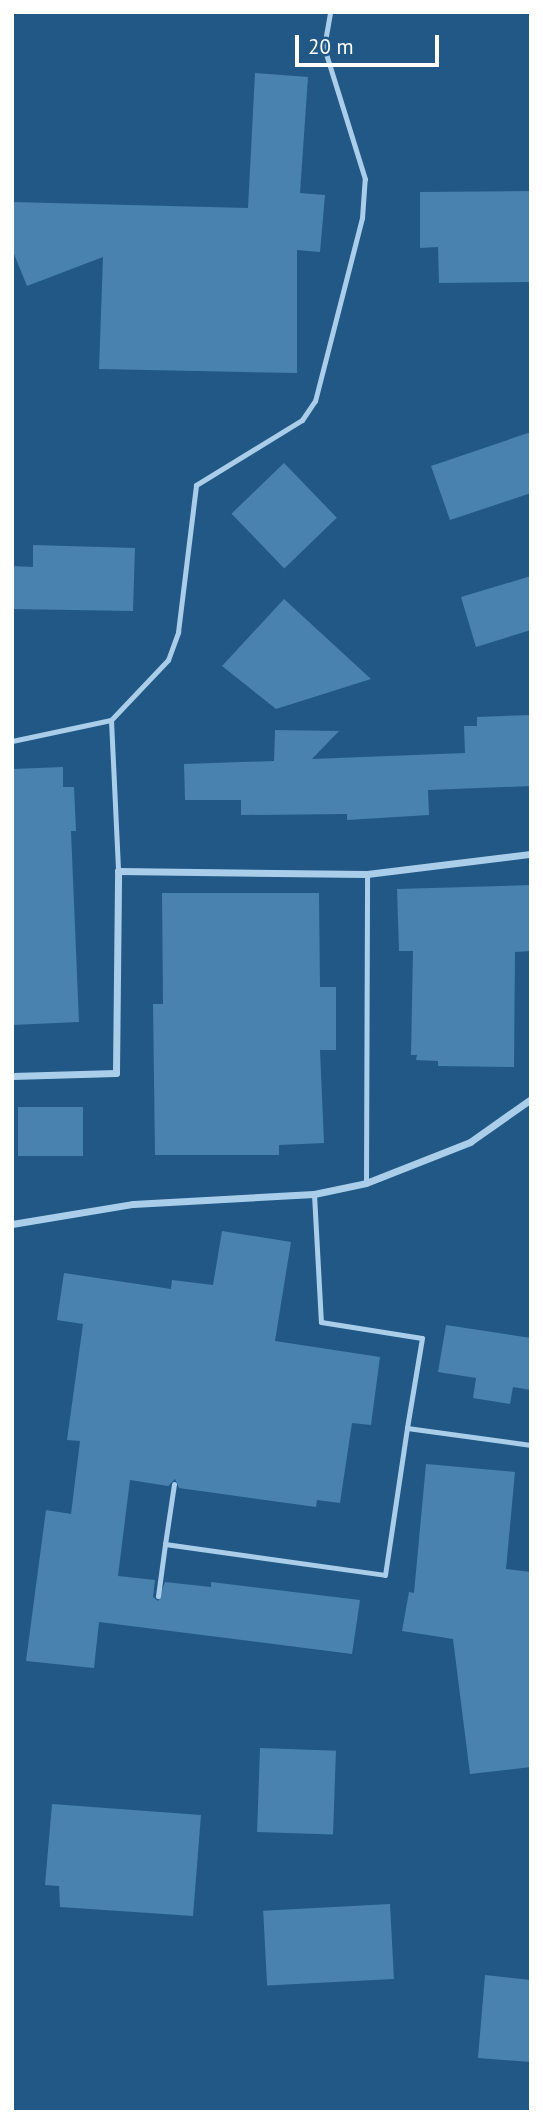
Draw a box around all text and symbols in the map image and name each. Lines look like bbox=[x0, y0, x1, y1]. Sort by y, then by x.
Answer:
scale bar bbox=[298, 21, 442, 65]
text: 20 m bbox=[308, 33, 354, 60]

